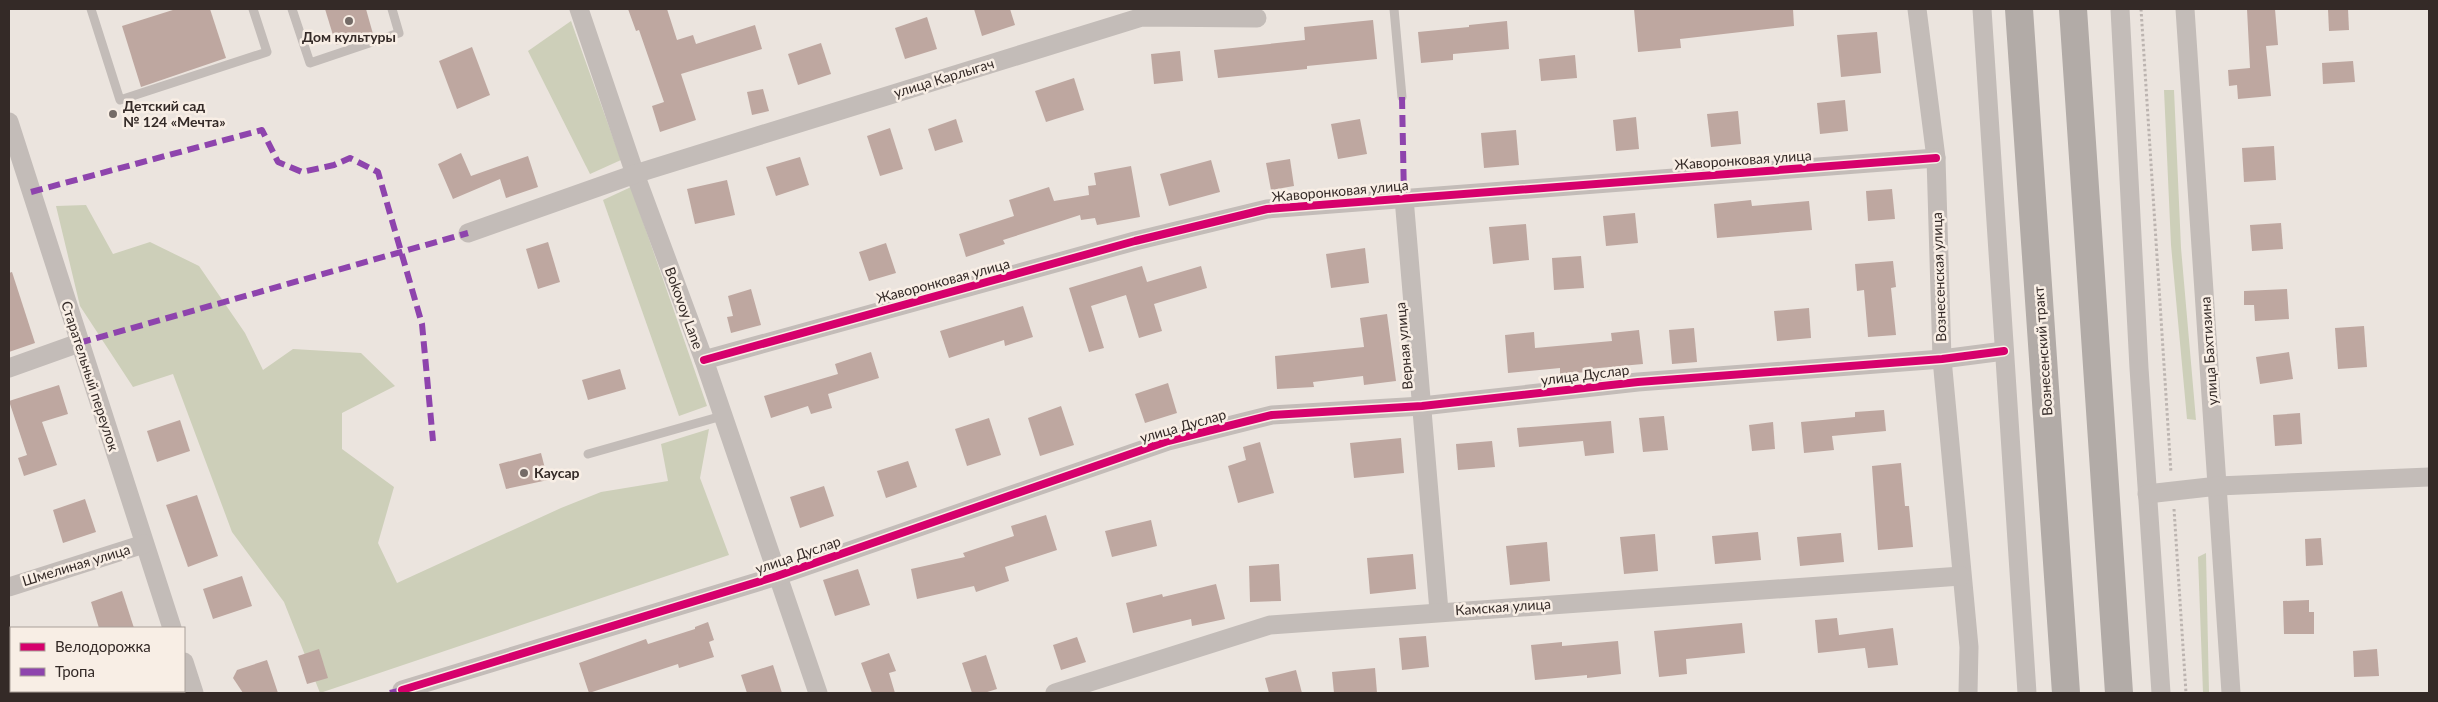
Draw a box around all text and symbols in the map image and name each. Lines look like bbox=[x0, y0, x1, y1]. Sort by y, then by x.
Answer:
marker: Дом культуры bbox=[343, 15, 355, 27]
place label: Дом культуры bbox=[302, 28, 396, 45]
street label: улица Карлыгач bbox=[892, 54, 996, 101]
place label: Детский сад № 124 «Мечта» bbox=[123, 97, 226, 130]
marker: Детский сад № 124 «Мечта» bbox=[107, 108, 119, 120]
street label: Жаворонковая улица bbox=[1674, 146, 1812, 173]
street label: Жаворонковая улица bbox=[1271, 176, 1409, 205]
street label: Вознесенская улица bbox=[1928, 212, 1949, 342]
street label: Жаворонковая улица bbox=[874, 255, 1011, 307]
street label: Bokovoy Lane bbox=[662, 265, 707, 351]
street label: Вознесенский тракт bbox=[2029, 286, 2056, 416]
street label: улица Бахтизина bbox=[2196, 296, 2221, 406]
street label: Старательный переулок bbox=[58, 299, 123, 454]
street label: Верная улица bbox=[1391, 302, 1416, 390]
street label: улица Дуслар bbox=[1540, 361, 1630, 388]
street label: улица Дуслар bbox=[1138, 405, 1228, 446]
place label: Каусар bbox=[534, 464, 580, 481]
marker: Каусар bbox=[518, 467, 530, 479]
street label: улица Дуслар bbox=[753, 532, 843, 577]
street label: Шмелиная улица bbox=[20, 540, 132, 589]
street label: Камская улица bbox=[1455, 595, 1551, 618]
legend bbox=[10, 627, 185, 692]
text: Велодорожка bbox=[55, 637, 151, 655]
text: Тропа bbox=[55, 662, 95, 680]

